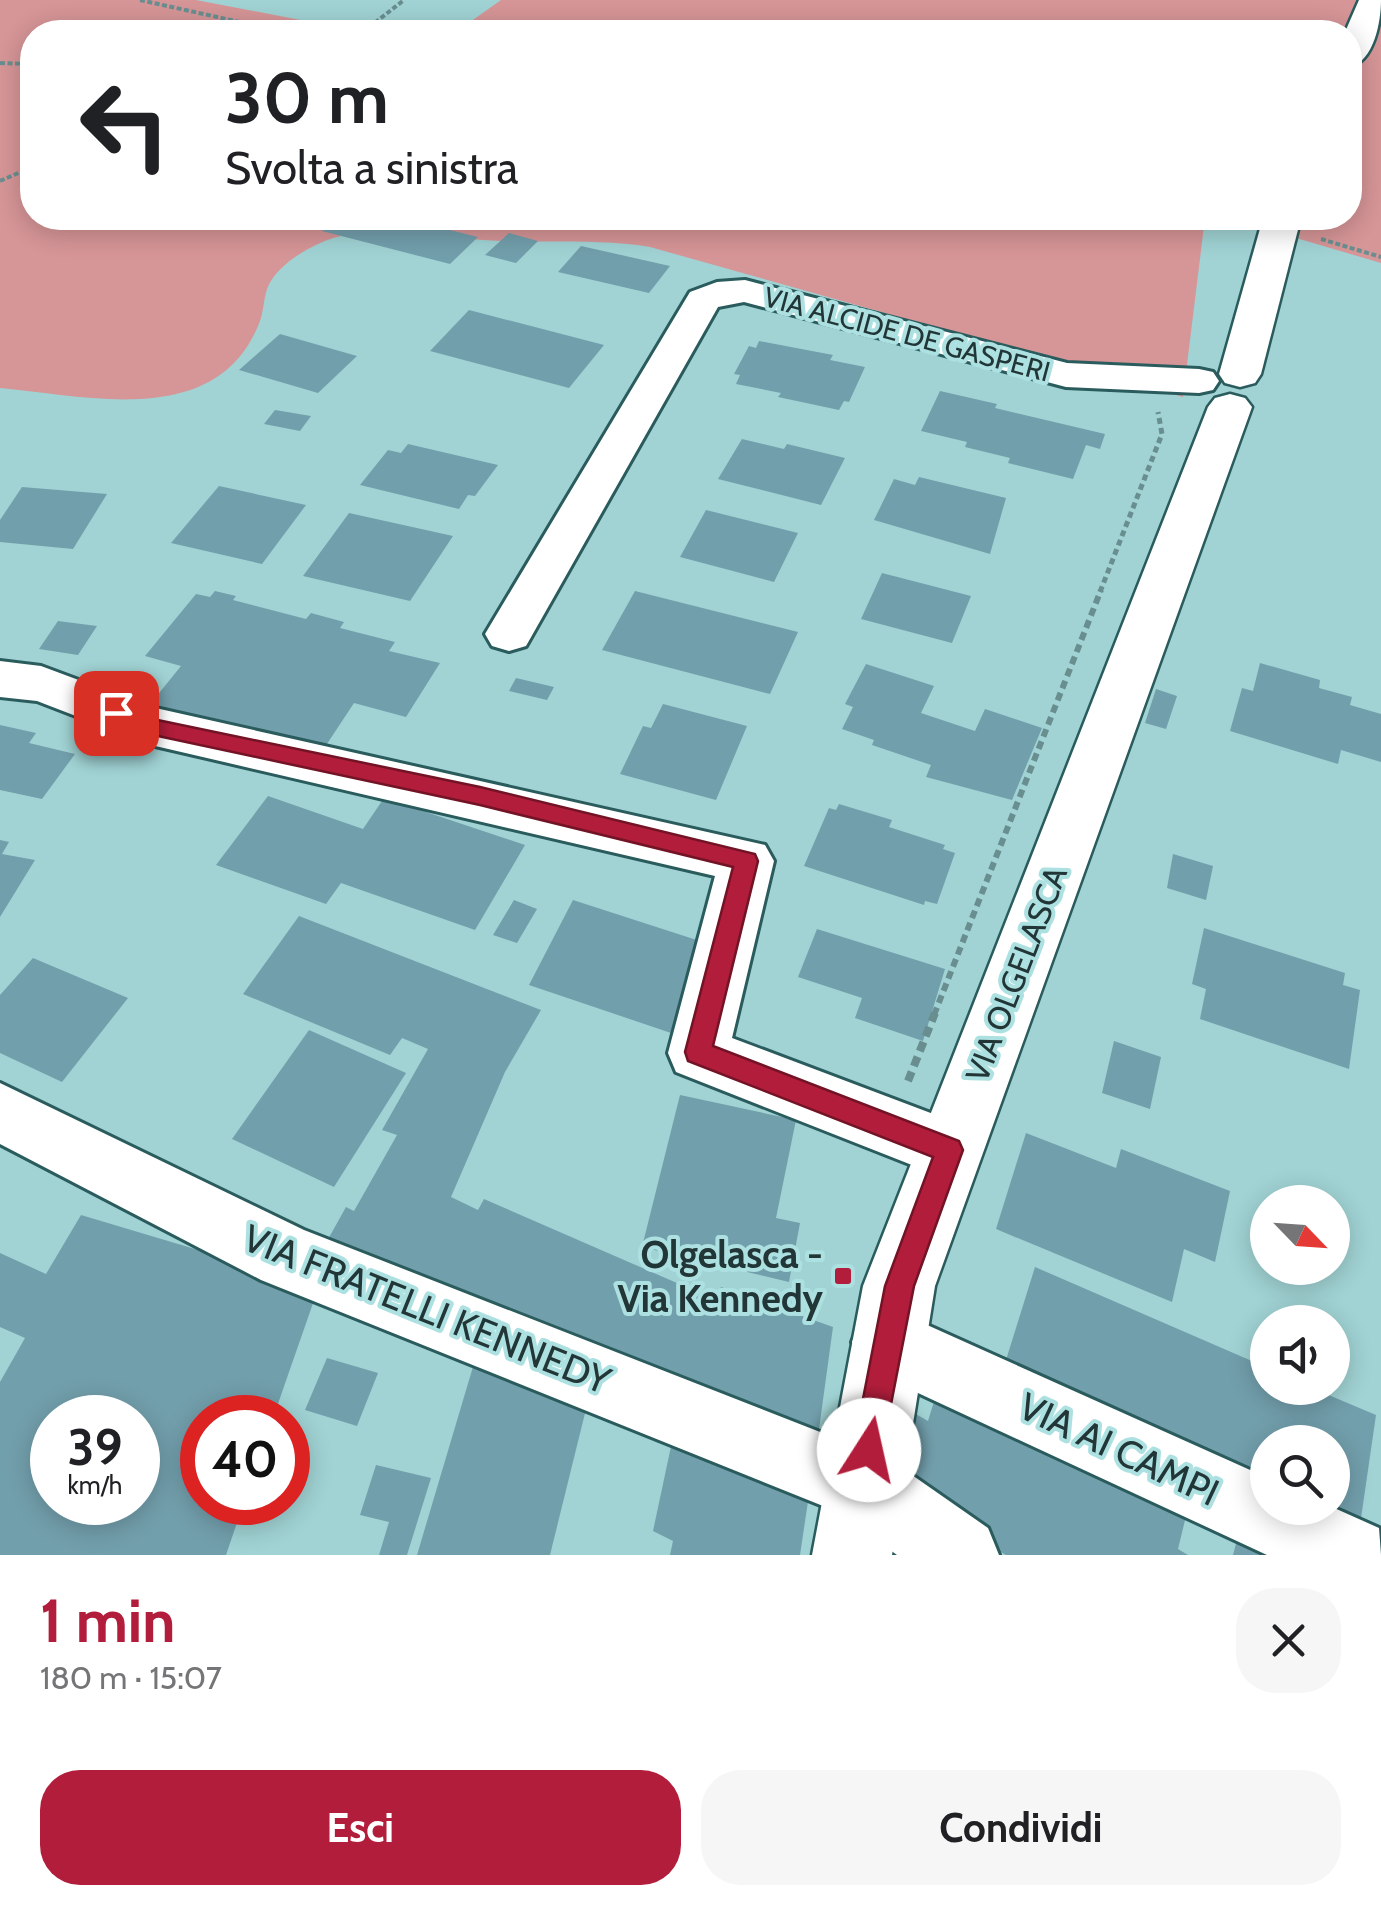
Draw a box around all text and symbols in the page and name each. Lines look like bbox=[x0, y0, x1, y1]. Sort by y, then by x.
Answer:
text: 30 m bbox=[225, 55, 389, 141]
icon: left bbox=[60, 60, 190, 190]
text: Svolta a sinistra bbox=[225, 141, 518, 195]
street label: VIA ALCIDE DE GASPERI bbox=[760, 279, 1054, 389]
pin bbox=[74, 671, 159, 756]
icon: arrive bbox=[89, 686, 144, 741]
street label: VIA OLGELASCA bbox=[957, 861, 1075, 1087]
north arrow bbox=[1250, 1185, 1350, 1285]
map controls bbox=[1250, 1185, 1350, 1525]
street label: VIA FRATELLI KENNEDY bbox=[237, 1214, 618, 1404]
place label: Olgelasca - Via Kennedy bbox=[617, 1231, 824, 1322]
marker: Olgelasca - Via Kennedy bbox=[832, 1265, 854, 1287]
button: sound bbox=[1250, 1305, 1350, 1405]
street label: VIA AI CAMPI bbox=[1011, 1382, 1227, 1516]
speed limit sign: 40 bbox=[180, 1395, 310, 1525]
position arrow bbox=[817, 1398, 921, 1502]
text: 39 bbox=[67, 1417, 123, 1478]
button: search bbox=[1250, 1425, 1350, 1525]
text: km/h bbox=[68, 1470, 122, 1500]
text: 1 min bbox=[40, 1584, 175, 1657]
button: close bbox=[1236, 1588, 1341, 1693]
text: 180 m · 15:07 bbox=[40, 1658, 222, 1697]
button: Esci bbox=[40, 1770, 681, 1885]
button: Condividi bbox=[701, 1770, 1341, 1885]

